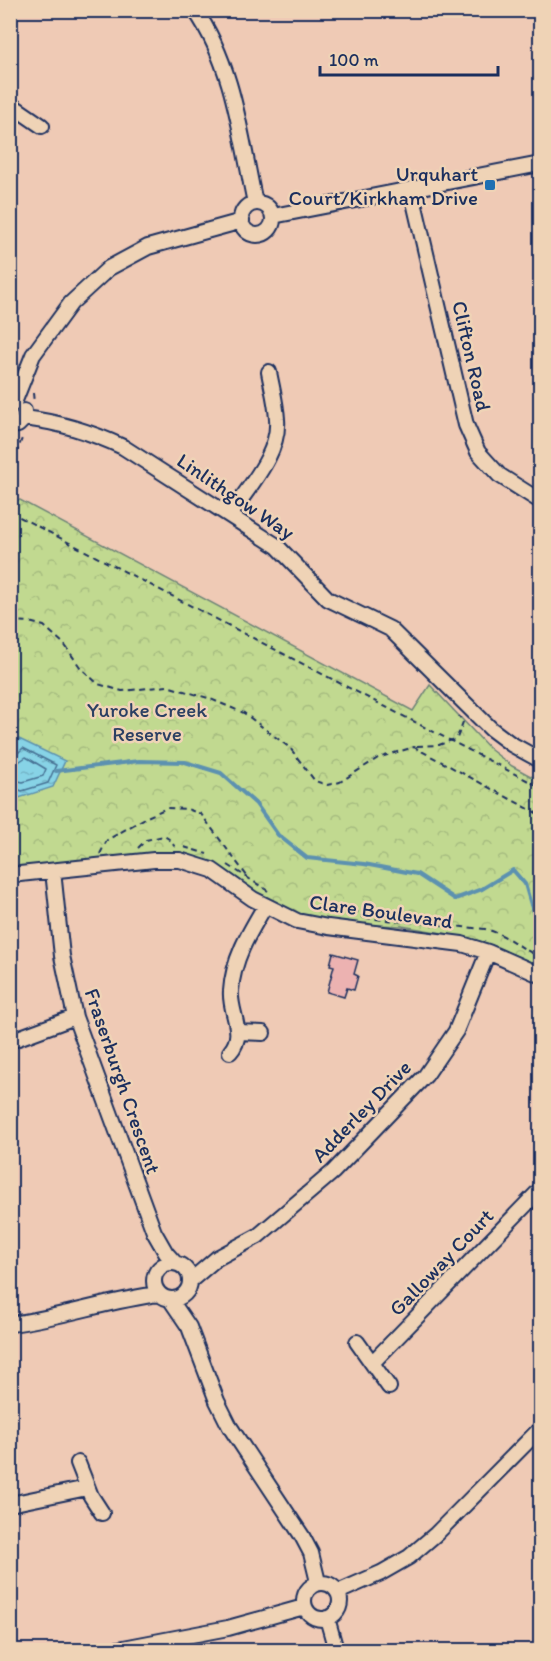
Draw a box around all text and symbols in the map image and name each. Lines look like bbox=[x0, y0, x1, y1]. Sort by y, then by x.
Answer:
scale bar bbox=[320, 39, 498, 77]
text: 100 m bbox=[329, 49, 379, 71]
place label: Urquhart Court/Kirkham Drive bbox=[289, 161, 478, 210]
marker: Urquhart Court/Kirkham Drive bbox=[483, 178, 497, 192]
street label: Clifton Road bbox=[447, 298, 497, 414]
street label: Linlithgow Way bbox=[172, 447, 300, 545]
park label: Yuroke Creek Reserve bbox=[87, 697, 207, 746]
street label: Clare Boulevard bbox=[308, 889, 455, 934]
street label: Fraserburgh Crescent bbox=[79, 985, 167, 1177]
street label: Adderley Drive bbox=[306, 1055, 416, 1167]
street label: Galloway Court bbox=[384, 1203, 498, 1321]

